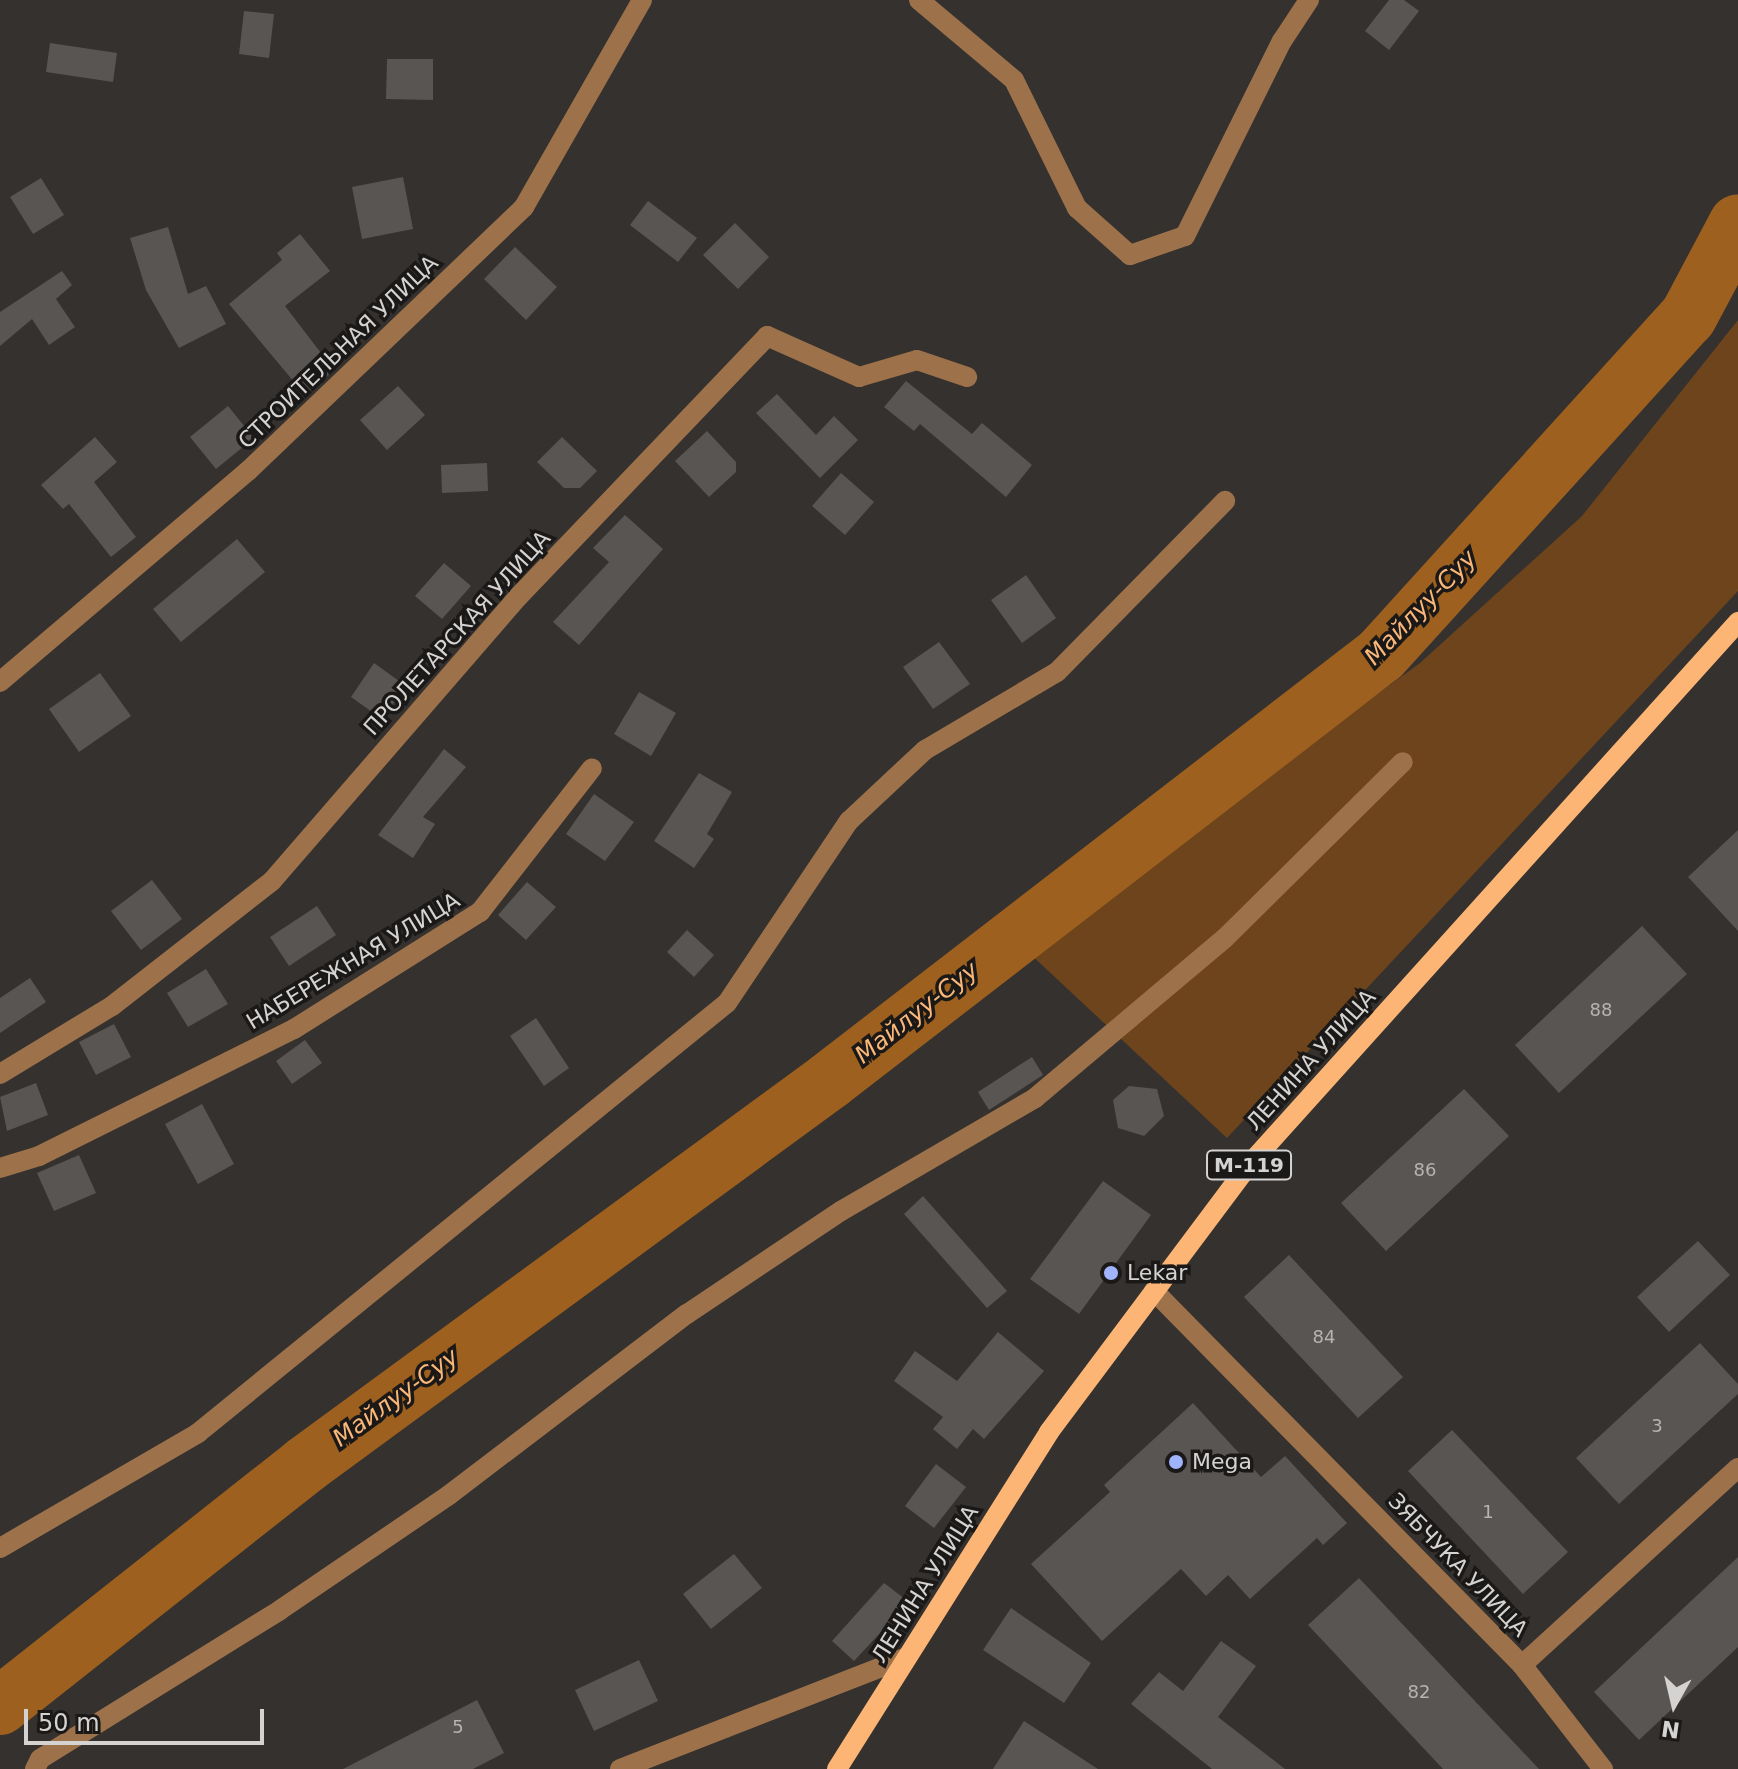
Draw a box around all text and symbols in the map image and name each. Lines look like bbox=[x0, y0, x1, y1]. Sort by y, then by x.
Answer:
street label: СТРОИТЕЛЬНАЯ УЛИЦА bbox=[233, 250, 443, 454]
street label: ПРОЛЕТАРСКАЯ УЛИЦА bbox=[358, 525, 556, 741]
water label: Майлуу-Суу bbox=[1359, 545, 1483, 671]
street label: НАБЕРЕЖНАЯ УЛИЦА bbox=[242, 887, 464, 1035]
water label: Майлуу-Суу bbox=[850, 956, 984, 1070]
street label: ЛЕНИНА УЛИЦА bbox=[1241, 984, 1381, 1136]
house number: 88 bbox=[1590, 999, 1612, 1021]
road number: М-119 bbox=[1205, 1149, 1293, 1181]
house number: 86 bbox=[1414, 1159, 1436, 1181]
place label: Lekar bbox=[1127, 1260, 1187, 1286]
marker: Lekar bbox=[1102, 1264, 1120, 1282]
house number: 84 bbox=[1313, 1326, 1335, 1348]
water label: Майлуу-Суу bbox=[327, 1343, 465, 1453]
house number: 3 bbox=[1651, 1415, 1663, 1437]
place label: Mega bbox=[1192, 1449, 1252, 1475]
marker: Mega bbox=[1167, 1453, 1185, 1471]
street label: ЗЯБЧУКА УЛИЦА bbox=[1383, 1488, 1533, 1642]
street label: ЛЕНИНА УЛИЦА bbox=[866, 1500, 984, 1668]
house number: 1 bbox=[1482, 1501, 1494, 1523]
north arrow bbox=[1634, 1665, 1714, 1745]
house number: 82 bbox=[1408, 1681, 1430, 1703]
scale bar bbox=[28, 1693, 268, 1743]
text: 50 m bbox=[38, 1709, 100, 1737]
house number: 5 bbox=[452, 1716, 464, 1738]
text: N bbox=[1660, 1716, 1681, 1743]

